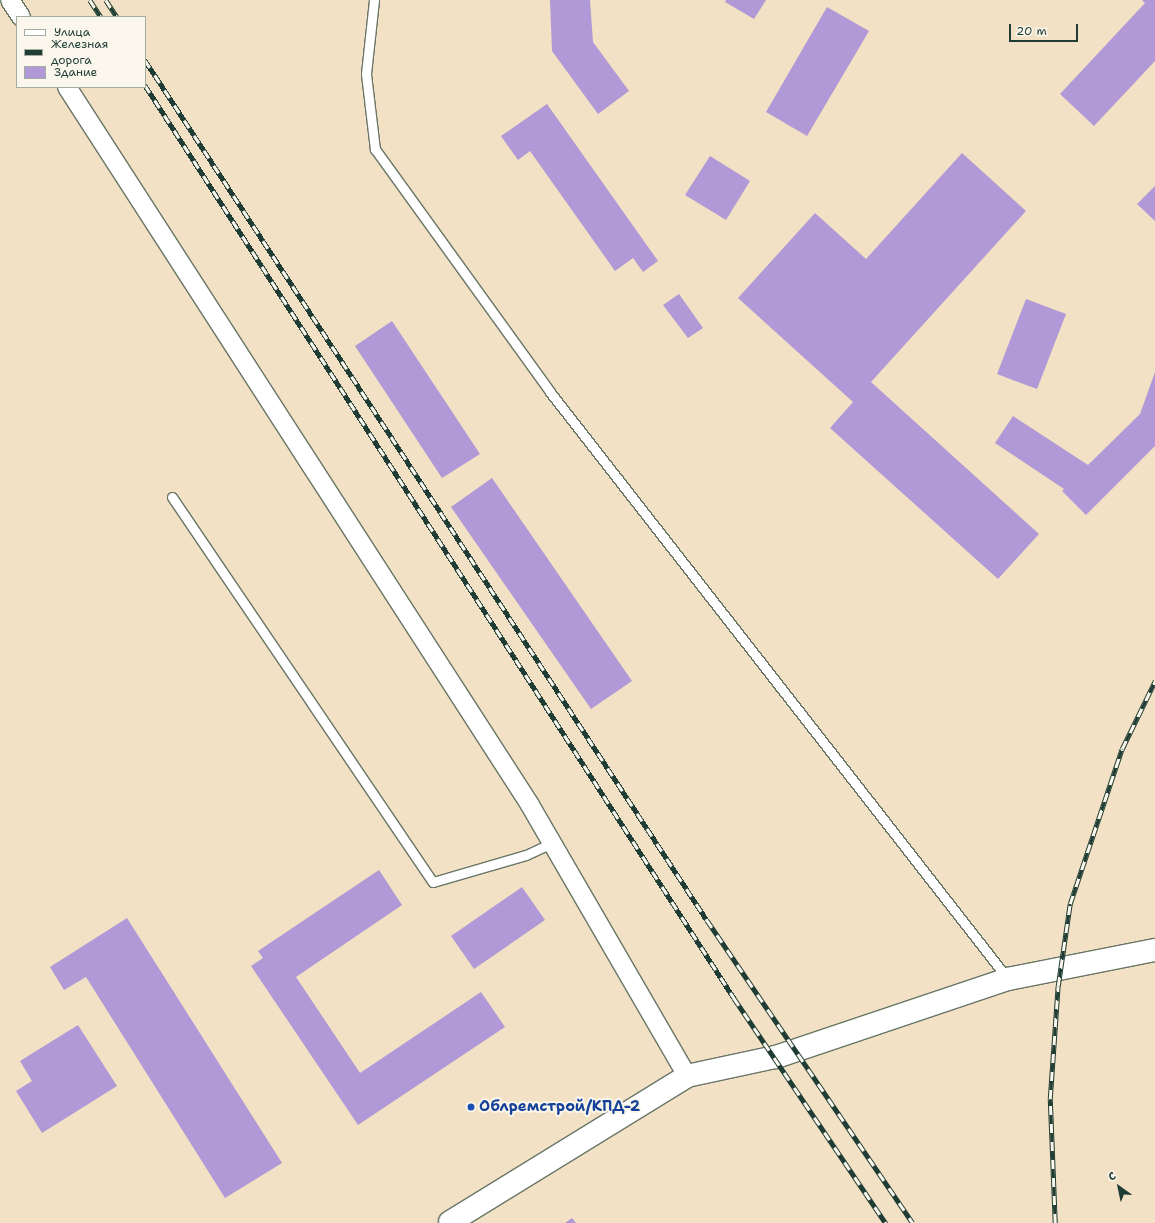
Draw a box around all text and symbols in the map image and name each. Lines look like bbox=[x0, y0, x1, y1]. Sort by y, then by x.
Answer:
legend bbox=[16, 16, 146, 88]
scale bar bbox=[1011, 16, 1080, 42]
text: 20 m bbox=[1016, 23, 1047, 39]
text: Улица bbox=[54, 24, 90, 40]
text: Железная дорога bbox=[51, 36, 108, 68]
text: Здание bbox=[54, 64, 97, 80]
place label: Облремстрой/КПД-2 bbox=[479, 1098, 640, 1116]
marker: Облремстрой/КПД-2 bbox=[466, 1102, 476, 1112]
north arrow bbox=[1099, 1167, 1139, 1207]
text: С bbox=[1105, 1168, 1119, 1185]

